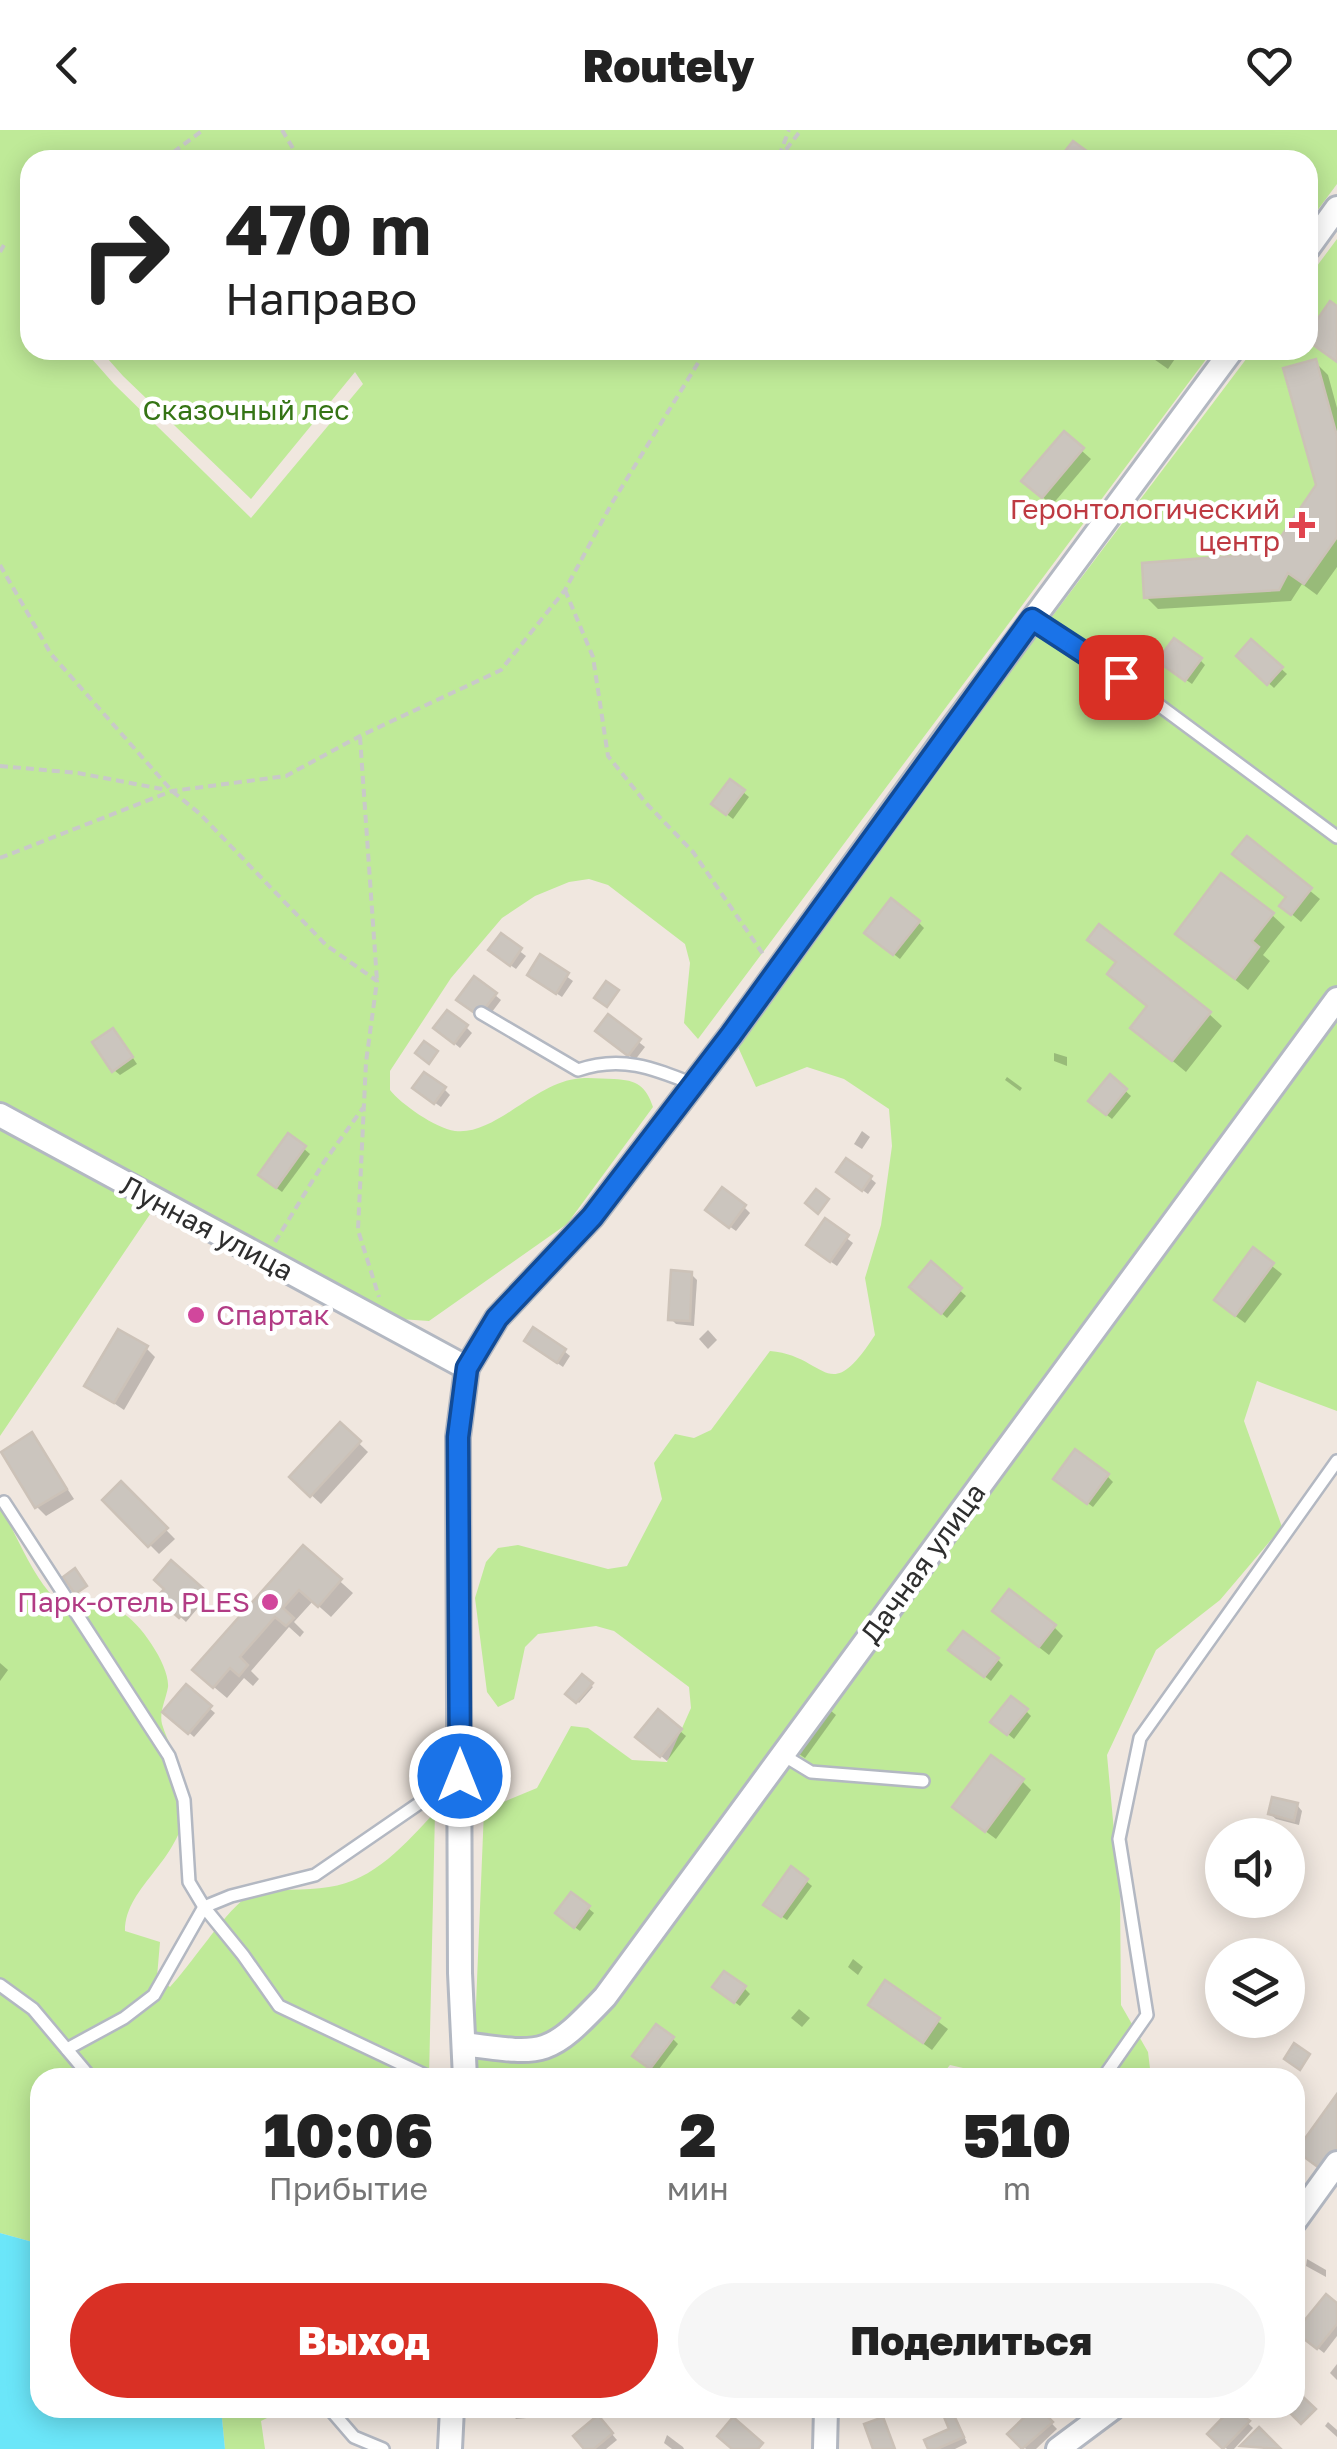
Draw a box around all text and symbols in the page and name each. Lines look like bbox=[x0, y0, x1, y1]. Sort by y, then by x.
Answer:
icon: back bbox=[40, 38, 95, 93]
text: Routely bbox=[582, 38, 755, 92]
icon: heart bbox=[1242, 38, 1297, 93]
text: 470 m bbox=[225, 186, 431, 270]
icon: right bbox=[60, 190, 190, 320]
text: Направо bbox=[225, 271, 417, 325]
park label: Сказочный лес bbox=[142, 393, 350, 426]
place label: Геронтологический центр bbox=[1010, 492, 1280, 557]
marker: Геронтологический центр bbox=[1289, 512, 1315, 538]
pin bbox=[1079, 635, 1164, 720]
icon: arrive bbox=[1094, 650, 1149, 705]
street label: Лунная улица bbox=[115, 1168, 299, 1287]
place label: Спартак bbox=[216, 1298, 330, 1331]
marker: Спартак bbox=[185, 1304, 207, 1326]
street label: Дачная улица bbox=[853, 1476, 992, 1649]
place label: Парк-отель PLES bbox=[17, 1585, 250, 1618]
marker: Парк-отель PLES bbox=[259, 1591, 281, 1613]
position arrow bbox=[408, 1724, 512, 1828]
map controls bbox=[1205, 1818, 1305, 2038]
button: sound bbox=[1205, 1818, 1305, 1918]
button: layers bbox=[1205, 1938, 1305, 2038]
text: 10:06 bbox=[264, 2098, 433, 2170]
text: 2 bbox=[679, 2098, 716, 2170]
text: 510 bbox=[962, 2098, 1071, 2170]
text: Прибытие bbox=[269, 2169, 428, 2207]
text: мин bbox=[667, 2169, 729, 2207]
text: m bbox=[1003, 2169, 1031, 2207]
button: Выход bbox=[70, 2283, 658, 2398]
button: Поделиться bbox=[678, 2283, 1265, 2398]

